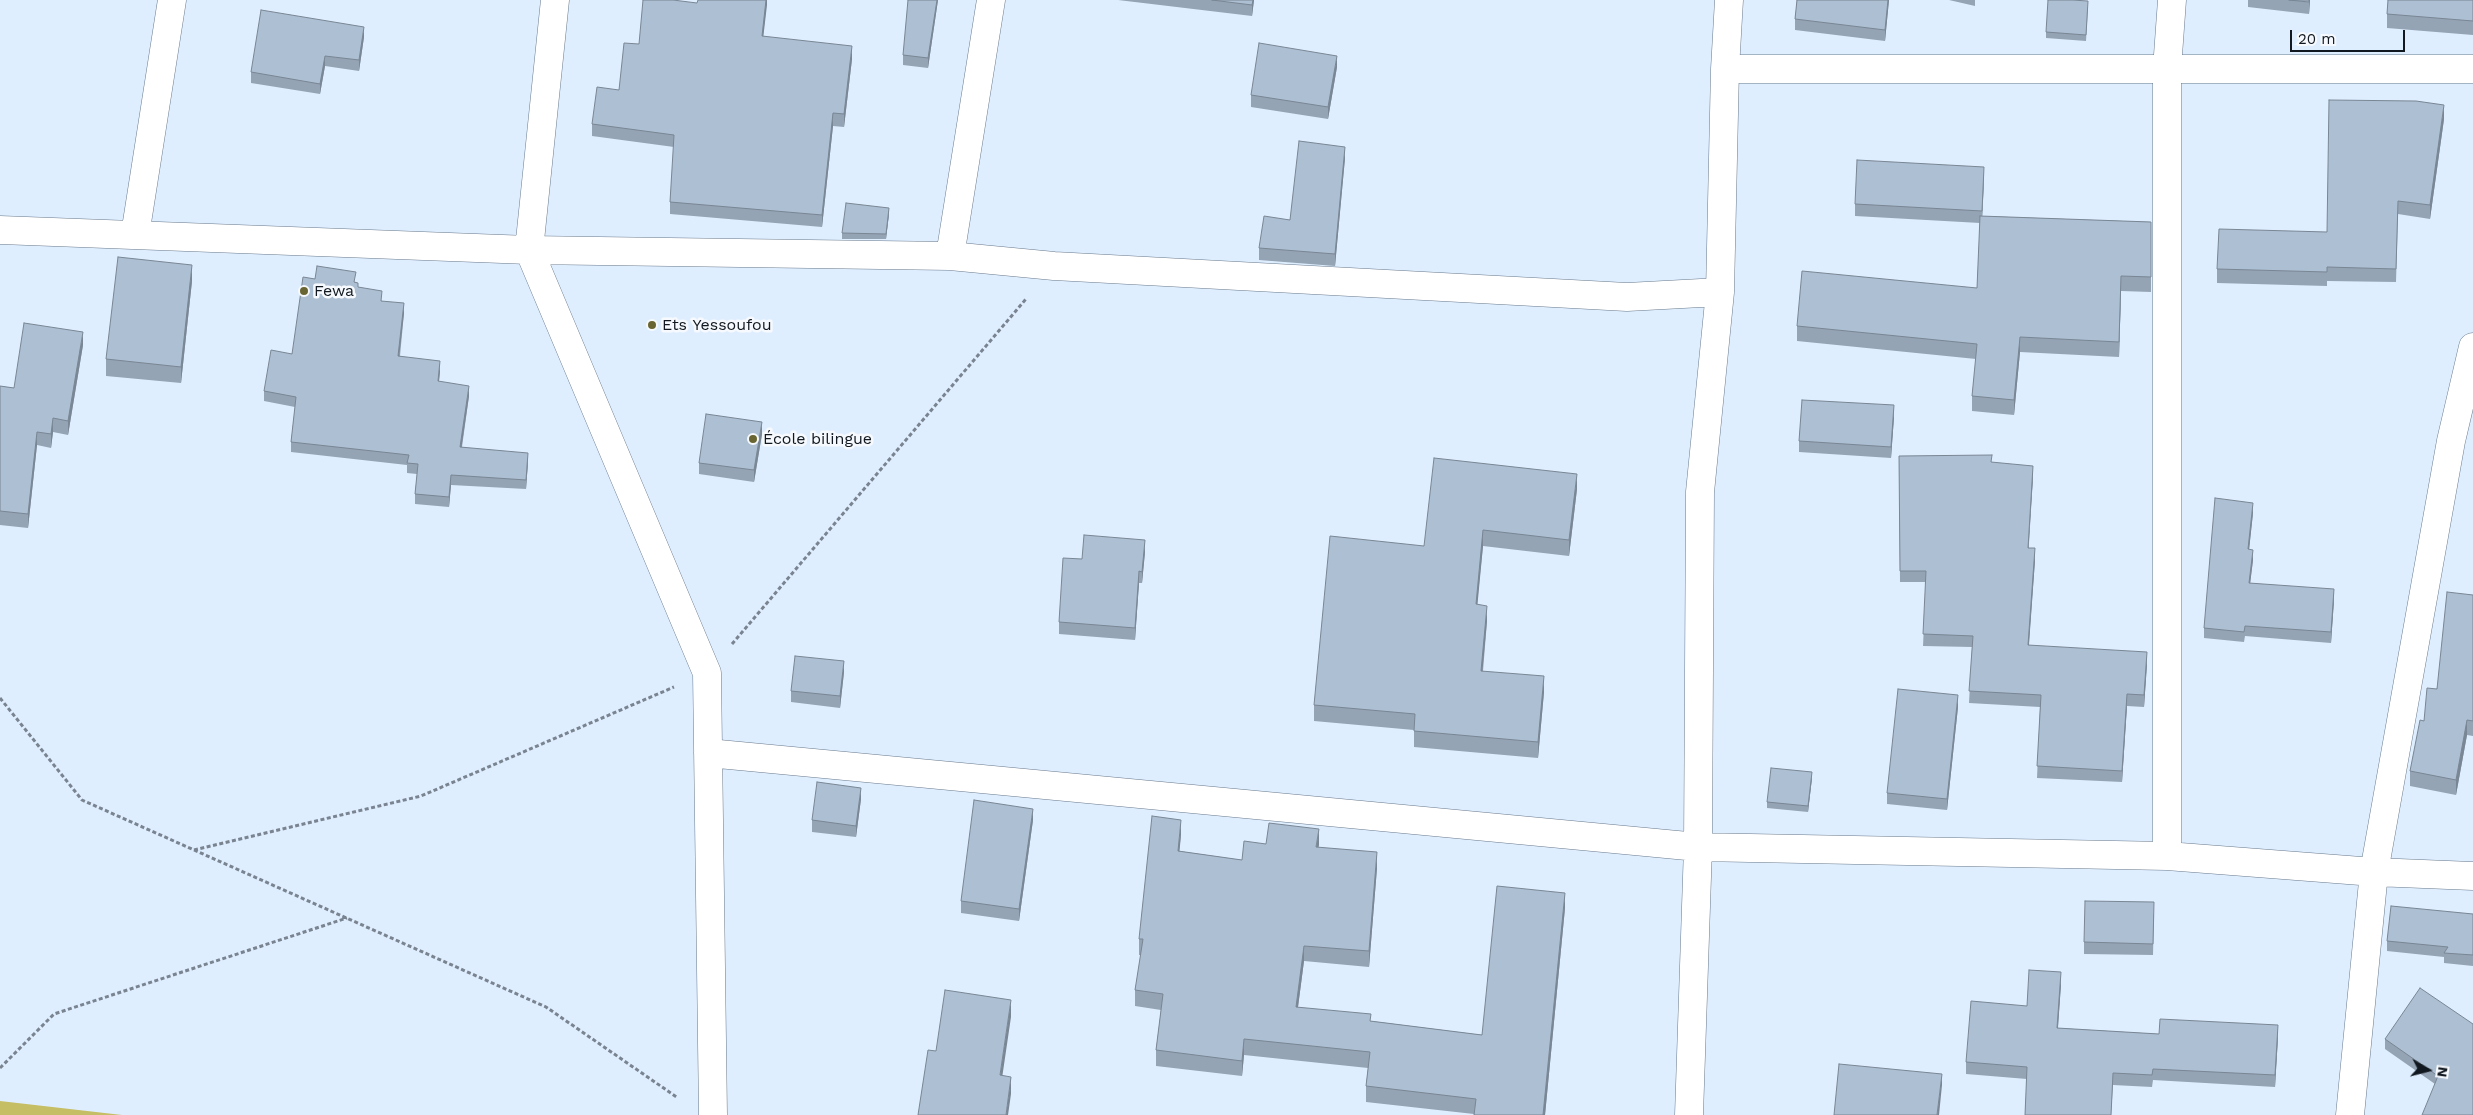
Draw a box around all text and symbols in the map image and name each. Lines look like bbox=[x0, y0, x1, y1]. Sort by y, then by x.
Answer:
scale bar bbox=[2293, 20, 2408, 52]
text: 20 m bbox=[2298, 30, 2336, 48]
place label: Fewa bbox=[314, 281, 354, 301]
marker: Fewa bbox=[298, 285, 310, 297]
place label: Ets Yessoufou bbox=[662, 315, 772, 335]
marker: Ets Yessoufou bbox=[646, 319, 658, 331]
place label: École bilingue bbox=[763, 429, 872, 449]
marker: École bilingue bbox=[747, 433, 759, 445]
north arrow bbox=[2403, 1045, 2453, 1095]
text: N bbox=[2434, 1066, 2451, 1078]

